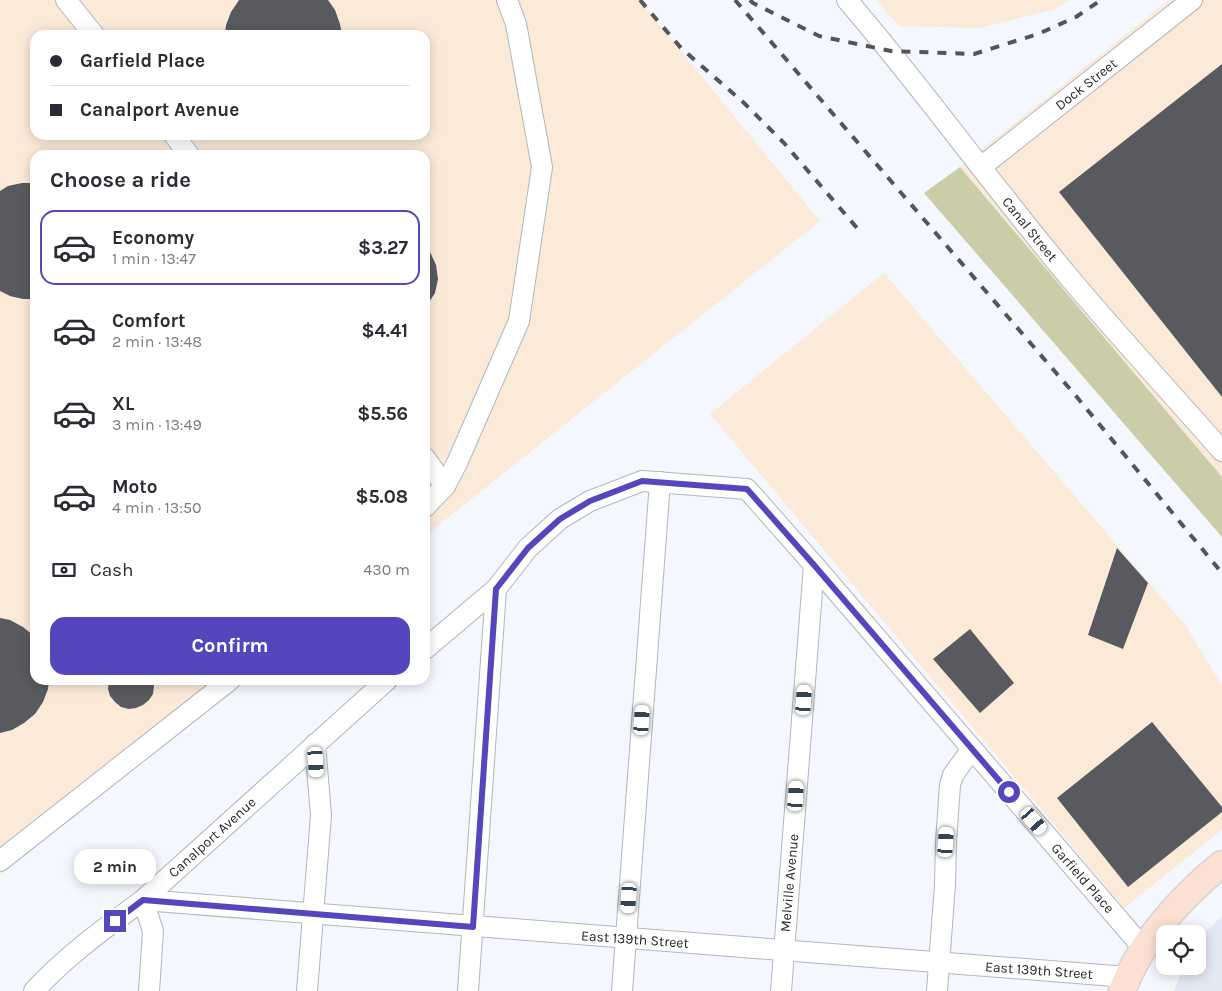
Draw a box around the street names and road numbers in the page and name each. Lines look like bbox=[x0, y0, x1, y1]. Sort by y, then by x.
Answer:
street label: Dock Street bbox=[1052, 55, 1121, 114]
street label: Canal Street bbox=[998, 194, 1061, 265]
street label: Canalport Avenue bbox=[165, 794, 260, 881]
street label: Melville Avenue bbox=[777, 833, 802, 933]
street label: Garfield Place bbox=[1048, 840, 1118, 917]
street label: East 139th Street bbox=[580, 927, 689, 952]
street label: East 139th Street bbox=[984, 958, 1093, 983]

